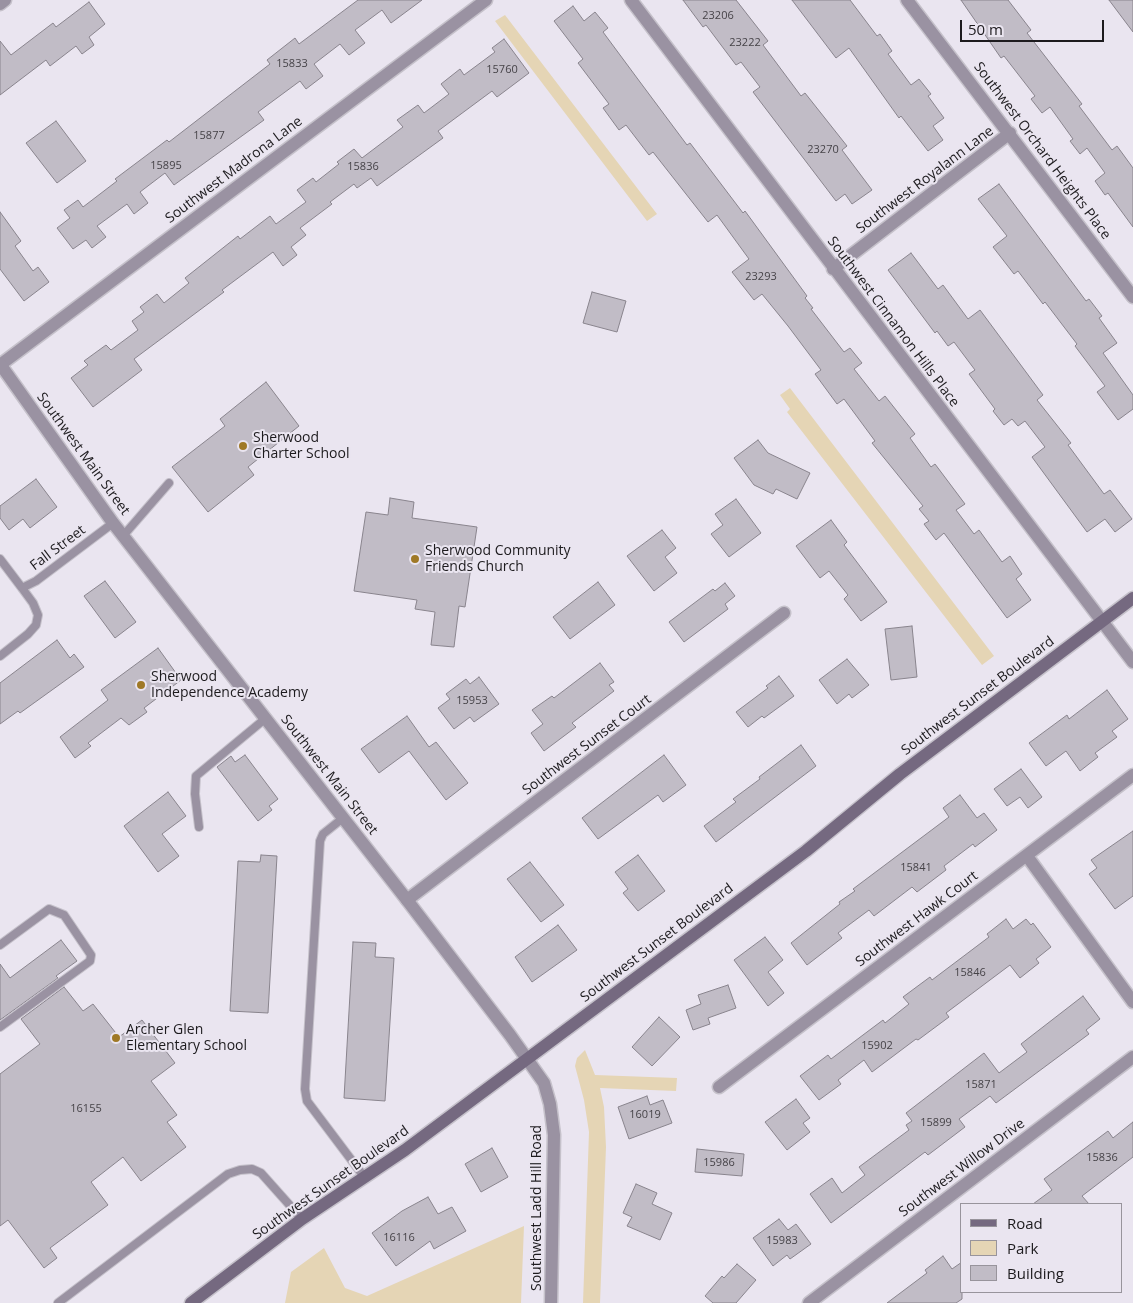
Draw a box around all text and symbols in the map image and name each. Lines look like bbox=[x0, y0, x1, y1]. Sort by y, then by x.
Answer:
house number: 23206 bbox=[702, 9, 734, 23]
scale bar bbox=[963, 10, 1107, 42]
text: 50 m bbox=[968, 19, 1003, 39]
house number: 23222 bbox=[729, 36, 761, 50]
house number: 15833 bbox=[276, 57, 308, 71]
street label: Southwest Orchard Heights Place bbox=[970, 59, 1114, 243]
house number: 15760 bbox=[486, 63, 518, 77]
street label: Southwest Madrona Lane bbox=[162, 113, 306, 227]
street label: Southwest Royalann Lane bbox=[853, 123, 997, 237]
house number: 15877 bbox=[193, 129, 225, 143]
house number: 23270 bbox=[807, 143, 839, 157]
house number: 15895 bbox=[150, 159, 182, 173]
house number: 15836 bbox=[347, 160, 379, 174]
street label: Southwest Cinnamon Hills Place bbox=[823, 234, 963, 410]
house number: 23293 bbox=[745, 270, 777, 284]
street label: Southwest Main Street bbox=[33, 389, 133, 519]
place label: Sherwood Charter School bbox=[253, 430, 349, 462]
marker: Sherwood Charter School bbox=[237, 440, 249, 452]
street label: Fall Street bbox=[27, 522, 89, 574]
place label: Sherwood Community Friends Church bbox=[425, 543, 571, 576]
marker: Sherwood Community Friends Church bbox=[409, 553, 421, 565]
street label: Southwest Sunset Boulevard bbox=[898, 633, 1058, 759]
place label: Sherwood Independence Academy bbox=[151, 669, 308, 702]
marker: Sherwood Independence Academy bbox=[135, 679, 147, 691]
street label: Southwest Sunset Court bbox=[519, 691, 655, 799]
house number: 15953 bbox=[456, 694, 488, 708]
street label: Southwest Main Street bbox=[277, 712, 381, 838]
house number: 15841 bbox=[900, 861, 932, 875]
street label: Southwest Hawk Court bbox=[853, 868, 981, 970]
street label: Southwest Sunset Boulevard bbox=[577, 880, 737, 1006]
house number: 15846 bbox=[954, 966, 986, 980]
place label: Archer Glen Elementary School bbox=[126, 1022, 247, 1054]
marker: Archer Glen Elementary School bbox=[110, 1032, 122, 1044]
house number: 15902 bbox=[861, 1039, 893, 1053]
house number: 15871 bbox=[965, 1078, 997, 1092]
house number: 16155 bbox=[70, 1102, 102, 1116]
house number: 16019 bbox=[629, 1108, 661, 1122]
street label: Southwest Willow Drive bbox=[896, 1115, 1028, 1221]
house number: 15899 bbox=[920, 1116, 952, 1130]
street label: Southwest Sunset Boulevard bbox=[250, 1123, 412, 1243]
street label: Southwest Ladd Hill Road bbox=[529, 1125, 545, 1291]
house number: 15836 bbox=[1086, 1151, 1118, 1165]
house number: 15986 bbox=[703, 1156, 735, 1170]
legend bbox=[960, 1203, 1123, 1293]
text: Road bbox=[1007, 1213, 1043, 1233]
house number: 16116 bbox=[383, 1231, 415, 1245]
house number: 15983 bbox=[766, 1234, 798, 1248]
text: Park bbox=[1007, 1238, 1038, 1258]
text: Building bbox=[1007, 1263, 1064, 1283]

